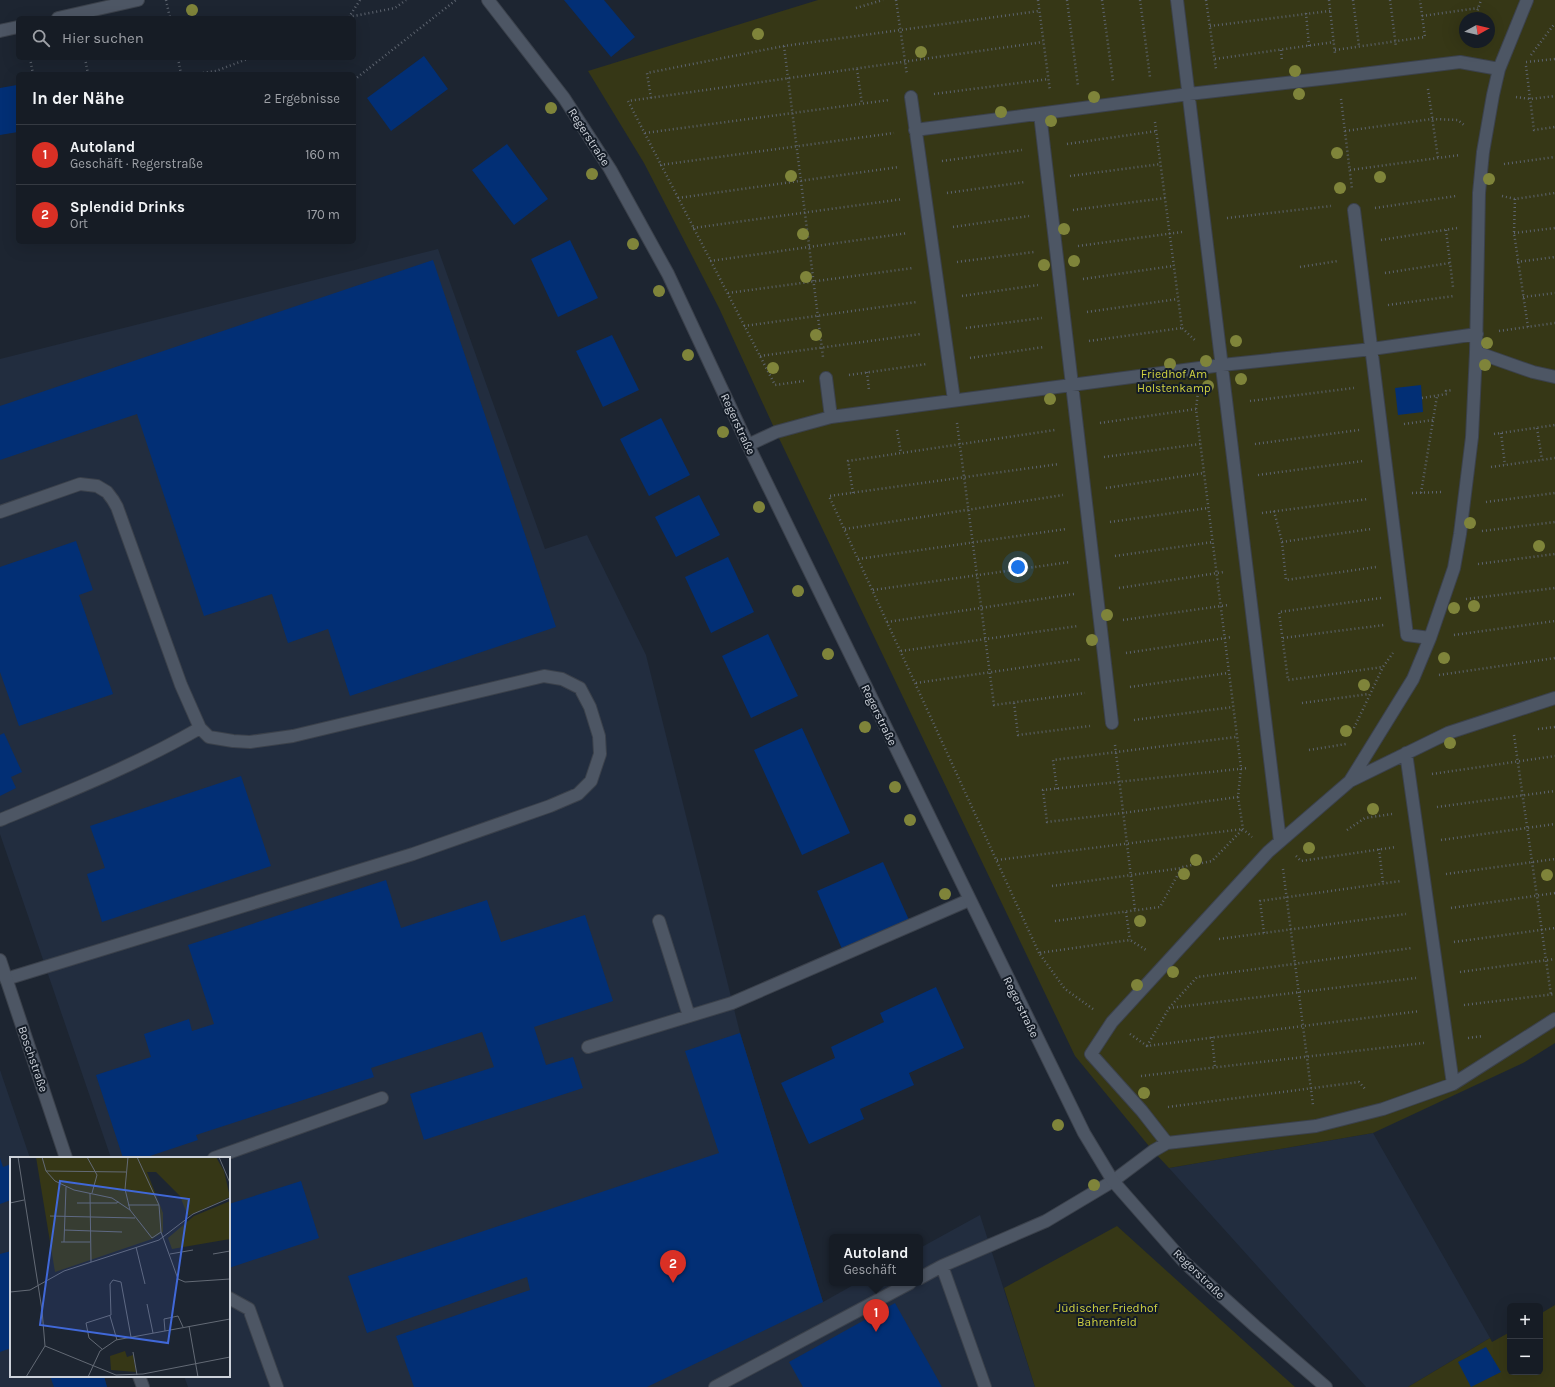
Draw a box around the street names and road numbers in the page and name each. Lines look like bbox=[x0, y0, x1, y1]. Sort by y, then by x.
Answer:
street label: Regerstraße bbox=[565, 105, 613, 169]
street label: Regerstraße bbox=[718, 391, 758, 457]
street label: Regerstraße bbox=[858, 682, 900, 748]
street label: Regerstraße bbox=[1000, 974, 1042, 1040]
street label: Boschstraße bbox=[15, 1024, 51, 1094]
street label: Regerstraße bbox=[1170, 1246, 1228, 1302]

